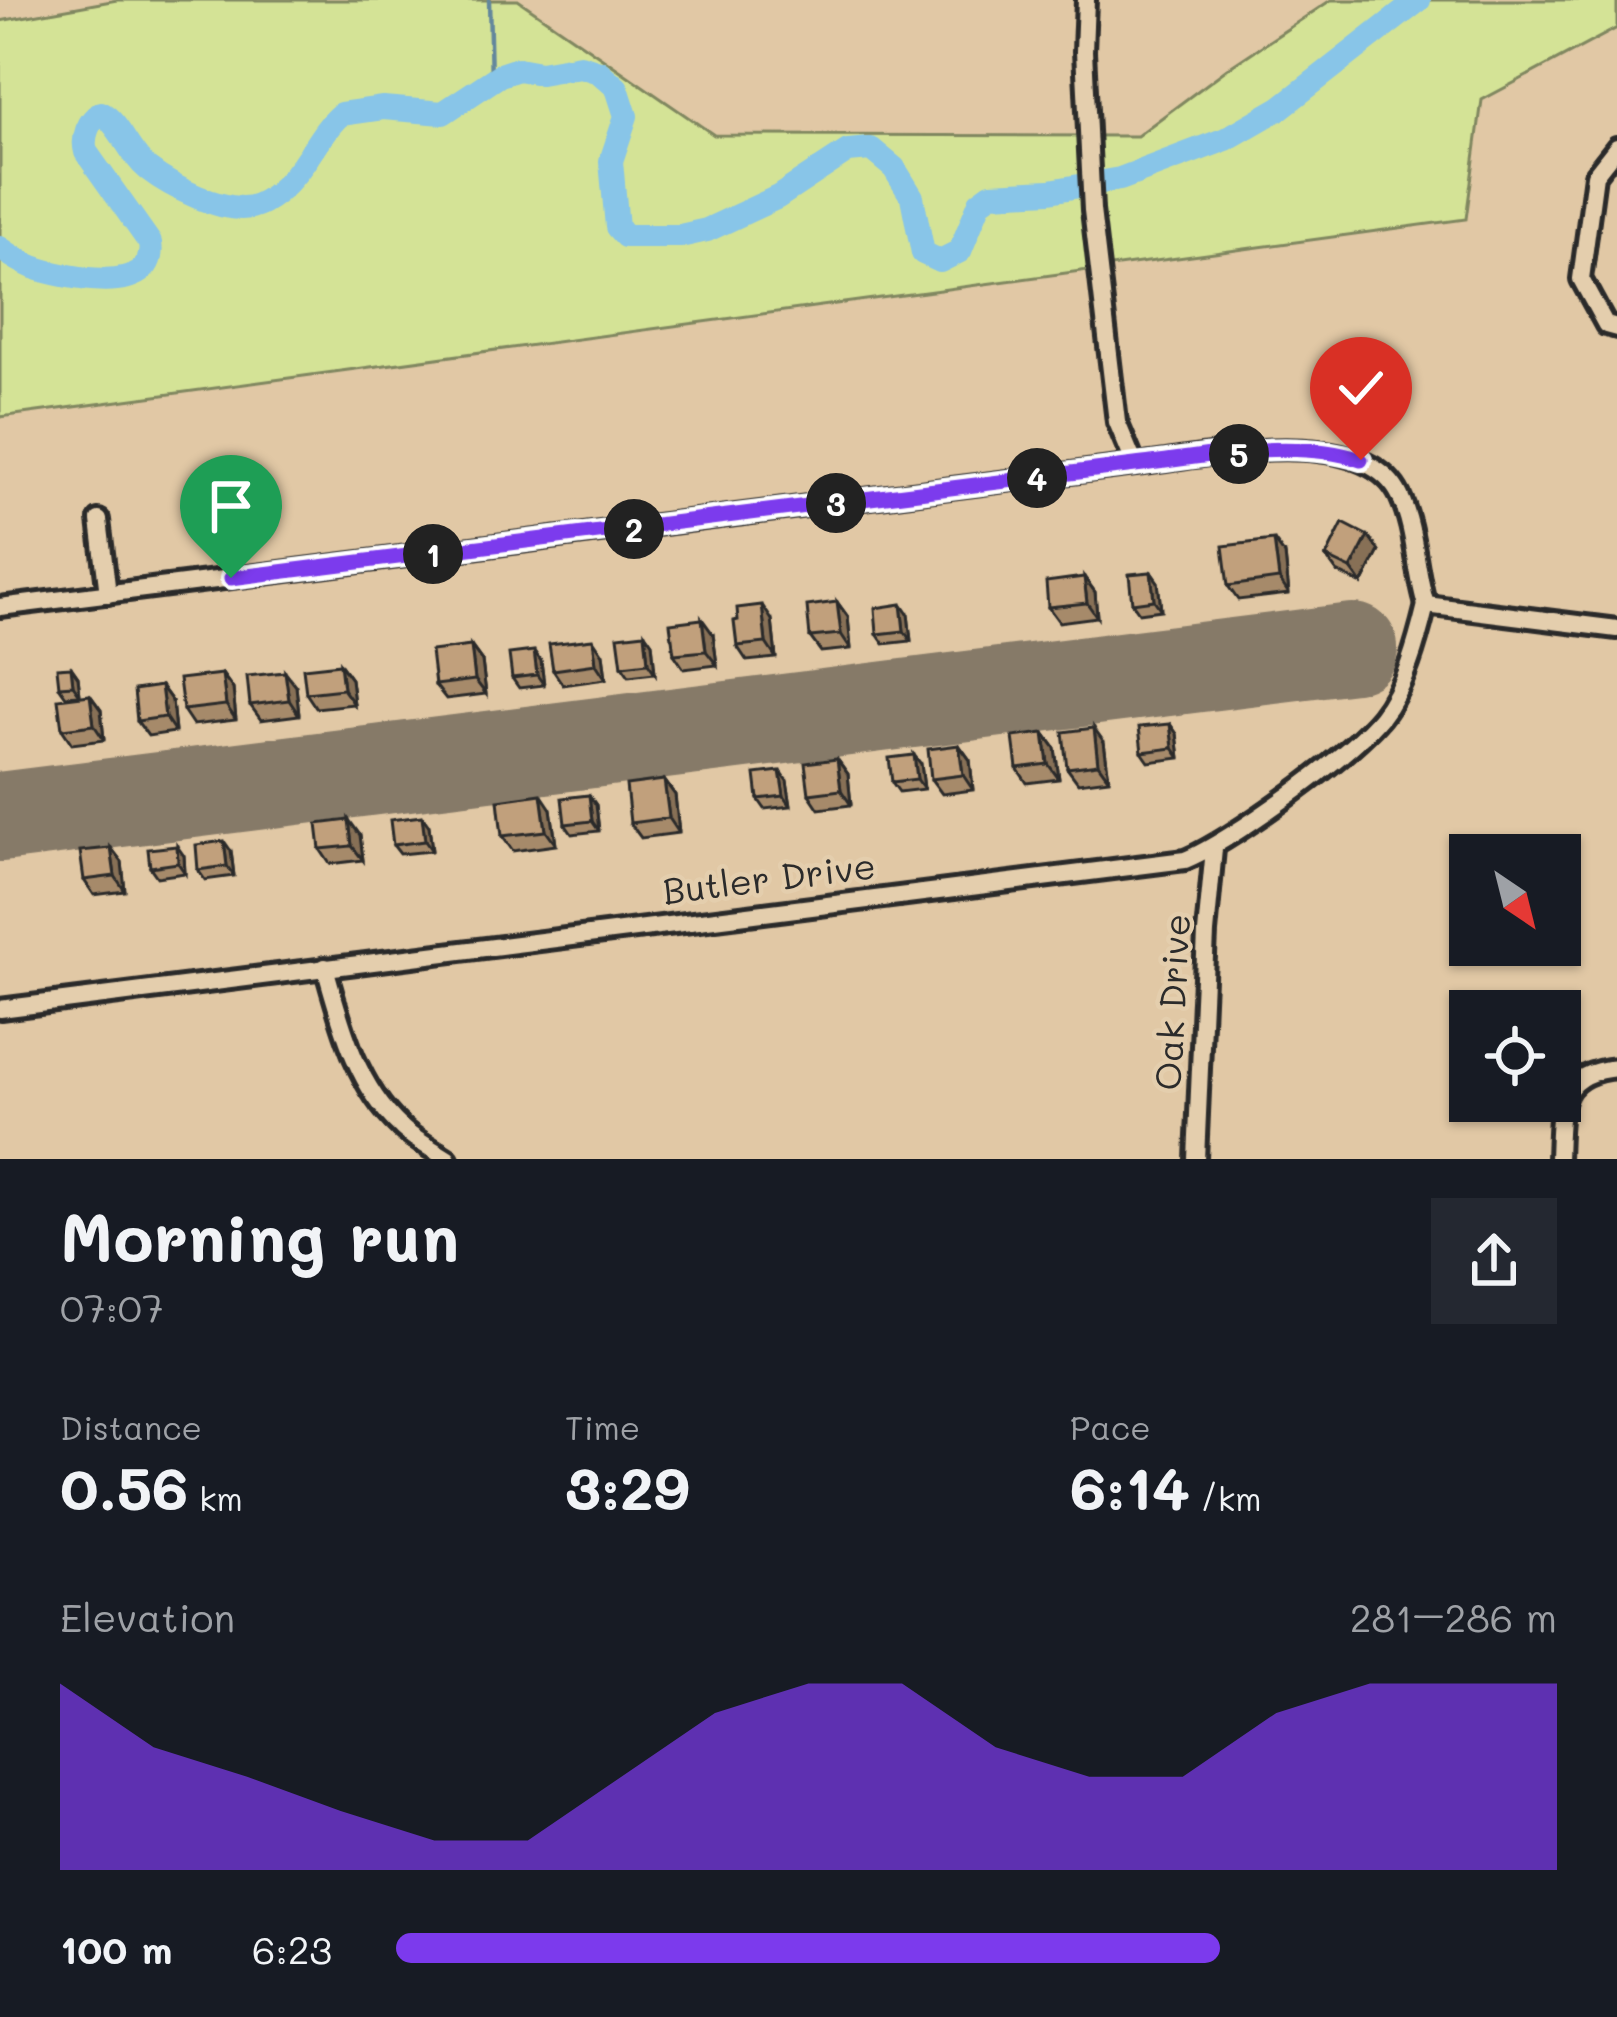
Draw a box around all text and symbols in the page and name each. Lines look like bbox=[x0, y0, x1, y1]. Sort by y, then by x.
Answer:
pin bbox=[1310, 337, 1412, 460]
icon: check bbox=[1328, 355, 1394, 421]
pin: 5 bbox=[1209, 424, 1269, 484]
text: 5 bbox=[1229, 432, 1249, 475]
pin: 4 bbox=[1007, 448, 1067, 508]
pin bbox=[180, 455, 282, 578]
text: 4 bbox=[1027, 456, 1047, 499]
icon: arrive bbox=[198, 473, 264, 539]
pin: 3 bbox=[806, 473, 866, 533]
text: 3 bbox=[826, 481, 846, 524]
pin: 2 bbox=[604, 499, 664, 559]
text: 2 bbox=[625, 507, 643, 550]
pin: 1 bbox=[403, 524, 463, 584]
text: 1 bbox=[426, 532, 440, 575]
north arrow bbox=[1449, 834, 1581, 966]
map controls bbox=[1449, 834, 1581, 1122]
street label: Butler Drive bbox=[660, 841, 878, 913]
street label: Oak Drive bbox=[1143, 913, 1199, 1091]
button: locate bbox=[1449, 990, 1581, 1122]
text: Morning run bbox=[60, 1193, 459, 1279]
button: share bbox=[1431, 1198, 1557, 1324]
text: 07:07 bbox=[60, 1281, 164, 1332]
text: Distance bbox=[60, 1405, 202, 1448]
text: Time bbox=[565, 1405, 640, 1448]
text: Pace bbox=[1070, 1405, 1151, 1448]
text: 0.56 bbox=[60, 1448, 188, 1526]
text: 3:29 bbox=[565, 1448, 690, 1526]
text: 6:14 bbox=[1070, 1448, 1190, 1526]
text: km bbox=[188, 1476, 243, 1519]
text: /km bbox=[1190, 1476, 1262, 1519]
text: Elevation bbox=[60, 1591, 235, 1642]
text: 281–286 m bbox=[1350, 1591, 1557, 1642]
text: 100 m bbox=[60, 1923, 172, 1974]
text: 6:23 bbox=[252, 1923, 332, 1974]

